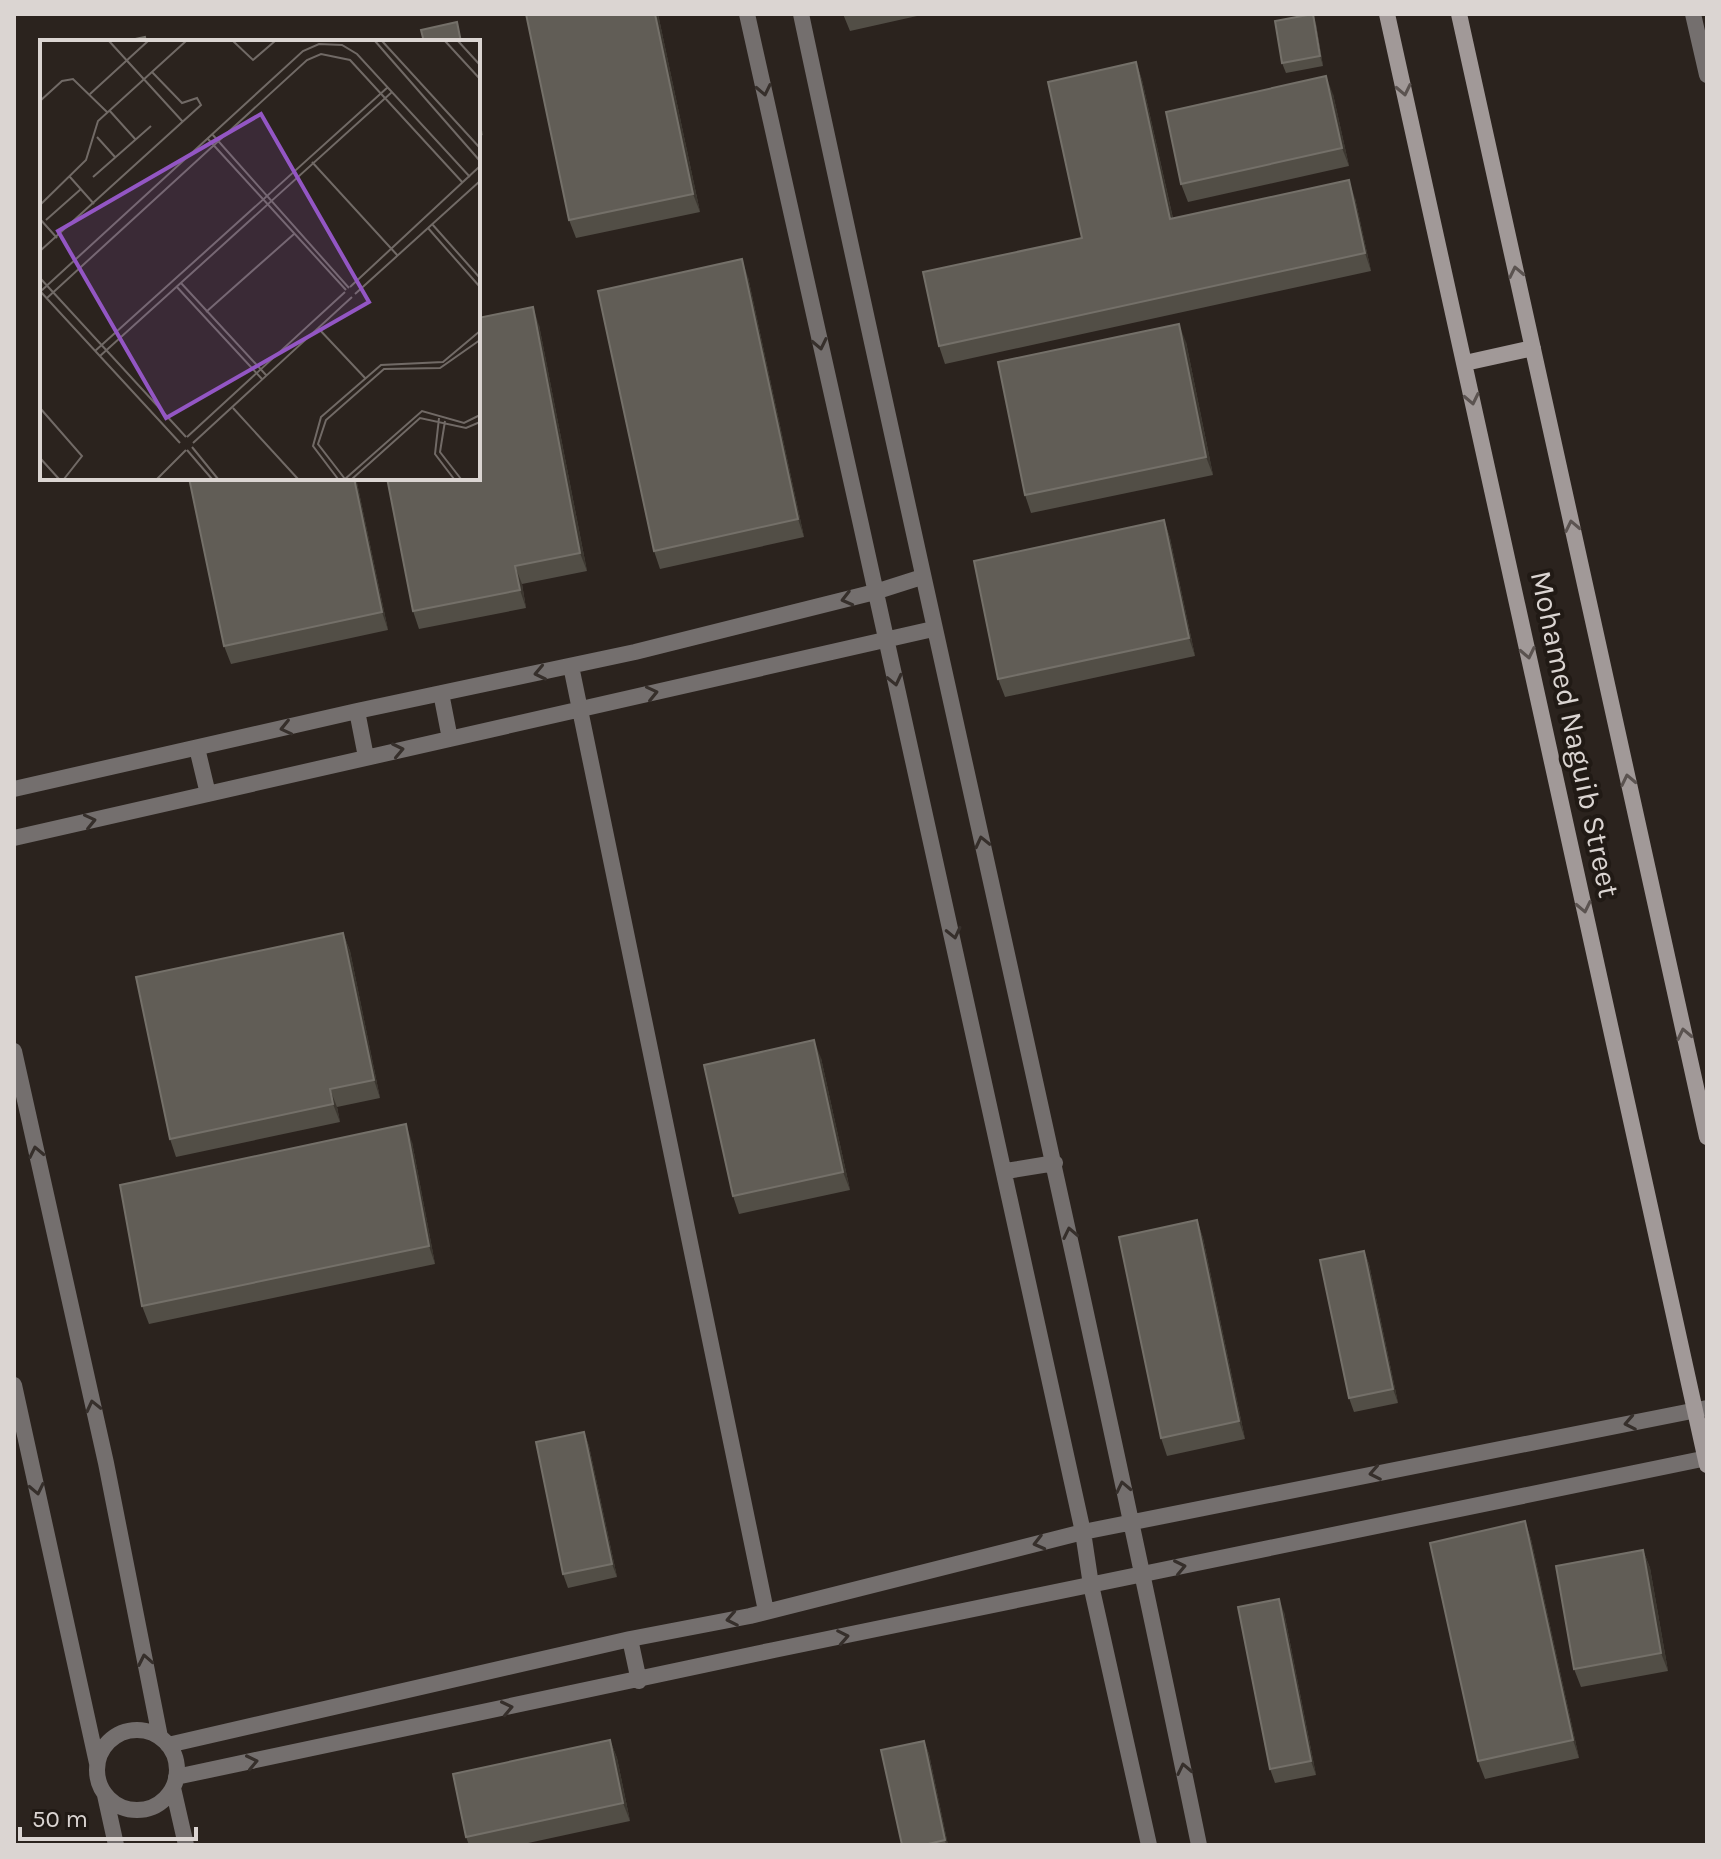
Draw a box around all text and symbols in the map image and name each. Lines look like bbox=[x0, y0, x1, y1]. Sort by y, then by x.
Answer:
inset map bbox=[40, 40, 480, 480]
one-way arrow bbox=[755, 83, 772, 96]
one-way arrow bbox=[1395, 83, 1412, 96]
one-way arrow bbox=[1508, 266, 1525, 279]
one-way arrow bbox=[811, 337, 828, 350]
one-way arrow bbox=[1463, 391, 1480, 405]
one-way arrow bbox=[1564, 520, 1581, 533]
street label: Mohamed Naguib Street bbox=[1523, 567, 1627, 901]
one-way arrow bbox=[841, 590, 855, 607]
one-way arrow bbox=[1519, 645, 1536, 659]
one-way arrow bbox=[534, 664, 547, 681]
one-way arrow bbox=[886, 672, 903, 686]
one-way arrow bbox=[644, 685, 658, 702]
one-way arrow bbox=[279, 719, 293, 736]
one-way arrow bbox=[391, 742, 404, 759]
one-way arrow bbox=[1620, 774, 1637, 787]
one-way arrow bbox=[83, 813, 96, 830]
one-way arrow bbox=[974, 836, 991, 850]
one-way arrow bbox=[1575, 899, 1592, 913]
one-way arrow bbox=[945, 926, 962, 939]
one-way arrow bbox=[1676, 1027, 1693, 1041]
one-way arrow bbox=[28, 1146, 45, 1159]
one-way arrow bbox=[1062, 1226, 1079, 1239]
one-way arrow bbox=[85, 1399, 102, 1413]
one-way arrow bbox=[1624, 1414, 1638, 1431]
one-way arrow bbox=[1369, 1464, 1382, 1481]
one-way arrow bbox=[28, 1481, 45, 1495]
one-way arrow bbox=[1115, 1481, 1132, 1494]
one-way arrow bbox=[1032, 1533, 1046, 1550]
one-way arrow bbox=[1173, 1559, 1187, 1576]
one-way arrow bbox=[726, 1610, 739, 1627]
one-way arrow bbox=[836, 1629, 850, 1646]
one-way arrow bbox=[138, 1654, 155, 1667]
one-way arrow bbox=[500, 1701, 514, 1718]
one-way arrow bbox=[246, 1754, 259, 1771]
one-way arrow bbox=[1176, 1762, 1193, 1775]
scale bar bbox=[20, 1791, 196, 1841]
text: 50 m bbox=[32, 1805, 88, 1833]

